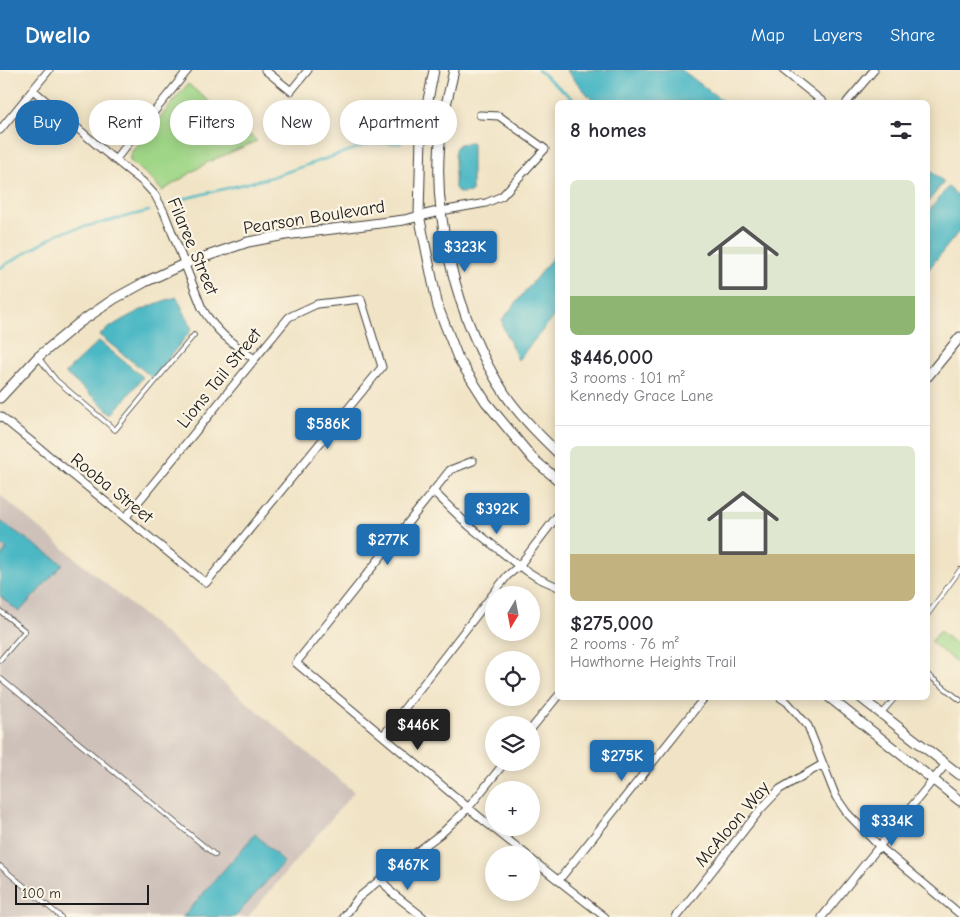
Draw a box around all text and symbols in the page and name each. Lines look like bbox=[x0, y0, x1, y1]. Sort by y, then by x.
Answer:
text: Dwello bbox=[25, 21, 90, 49]
text: Map bbox=[751, 25, 785, 46]
text: Layers bbox=[813, 25, 862, 46]
text: Share bbox=[890, 25, 935, 46]
chip: Buy bbox=[15, 100, 79, 145]
chip: Rent bbox=[89, 100, 160, 145]
chip: Filters bbox=[170, 100, 253, 145]
chip: New bbox=[263, 100, 330, 145]
chip: Apartment bbox=[340, 100, 457, 145]
icon: filters bbox=[887, 116, 915, 144]
text: 8 homes bbox=[570, 118, 646, 142]
street label: Filaree Street bbox=[163, 194, 223, 299]
street label: Pearson Boulevard bbox=[242, 196, 386, 239]
icon: home bbox=[698, 213, 788, 303]
pin: $323K bbox=[430, 230, 500, 273]
text: $323K bbox=[444, 238, 486, 256]
street label: Lions Tail Street bbox=[173, 324, 267, 432]
text: $446,000 bbox=[570, 345, 653, 369]
text: 3 rooms · 101 m² bbox=[570, 369, 685, 387]
text: Kennedy Grace Lane bbox=[570, 387, 713, 405]
pin: $586K bbox=[293, 408, 363, 450]
text: $586K bbox=[306, 415, 350, 433]
street label: Rooba Street bbox=[66, 449, 158, 528]
icon: home bbox=[698, 478, 788, 568]
pin: $392K bbox=[462, 492, 532, 535]
text: $392K bbox=[476, 500, 518, 518]
pin: $277K bbox=[353, 524, 423, 566]
text: $277K bbox=[368, 531, 408, 549]
north arrow bbox=[485, 586, 540, 641]
map controls bbox=[485, 586, 540, 901]
text: $275,000 bbox=[570, 611, 654, 635]
text: 2 rooms · 76 m² bbox=[570, 635, 679, 653]
button: locate bbox=[485, 651, 540, 706]
text: Hawthorne Heights Trail bbox=[570, 653, 736, 671]
pin: $446K bbox=[383, 708, 453, 751]
text: $446K bbox=[397, 716, 439, 734]
button: layers bbox=[485, 716, 540, 771]
pin: $275K bbox=[587, 740, 657, 782]
text: $275K bbox=[601, 747, 643, 765]
street label: McAloon Way bbox=[691, 777, 775, 871]
button: + bbox=[485, 781, 540, 836]
pin: $334K bbox=[857, 804, 927, 847]
text: $334K bbox=[871, 812, 913, 830]
button: − bbox=[485, 846, 540, 901]
pin: $467K bbox=[373, 848, 443, 891]
text: $467K bbox=[387, 856, 429, 874]
scale bar bbox=[15, 882, 149, 905]
text: 100 m bbox=[22, 885, 61, 902]

